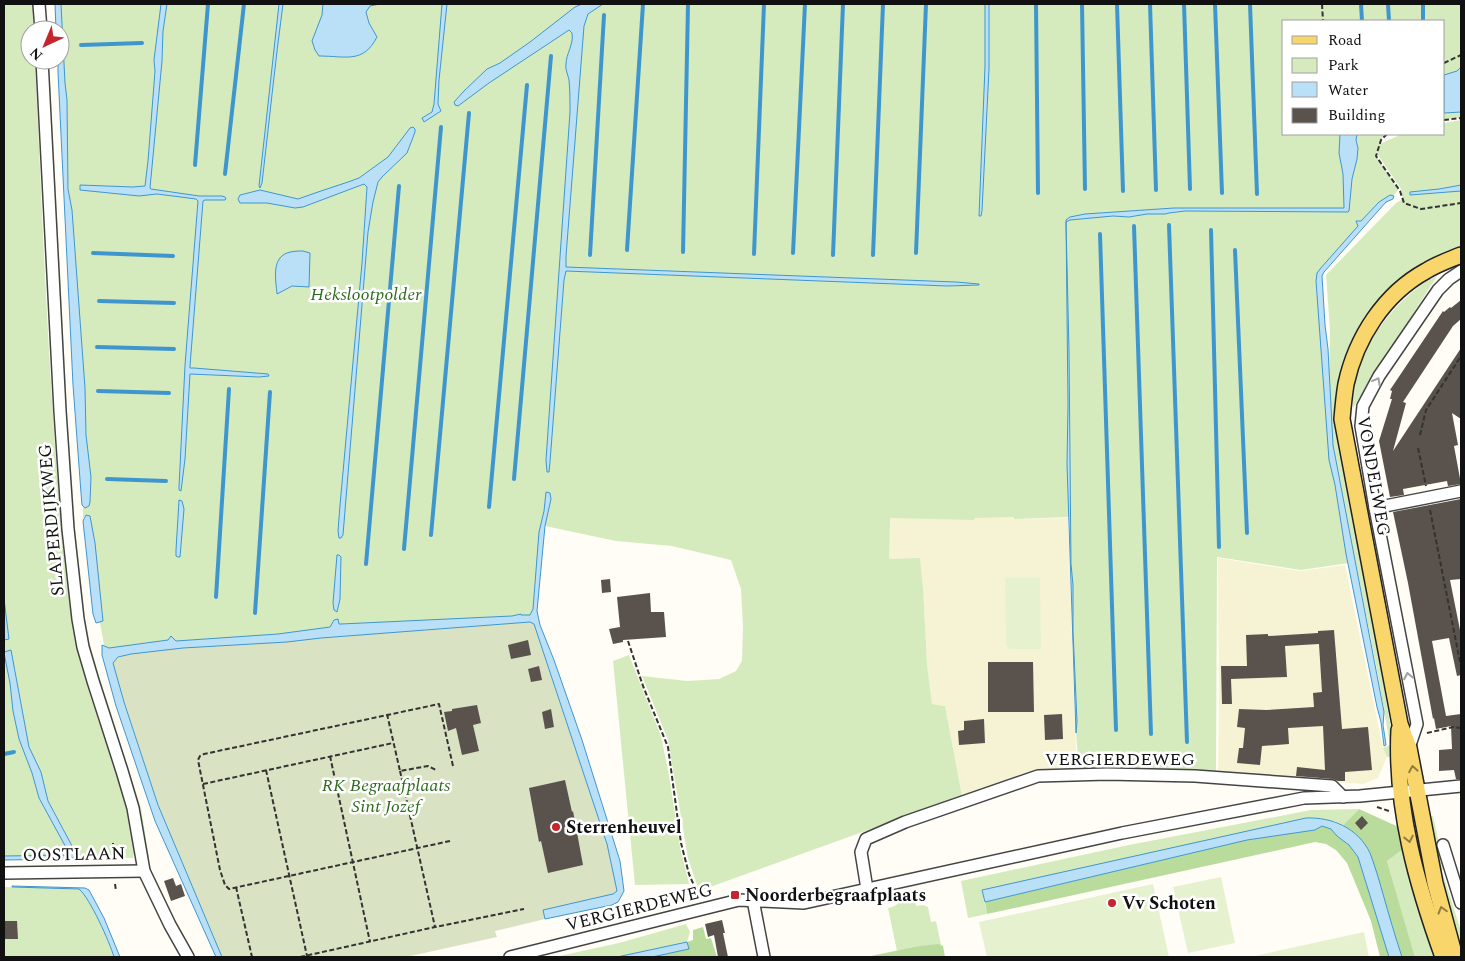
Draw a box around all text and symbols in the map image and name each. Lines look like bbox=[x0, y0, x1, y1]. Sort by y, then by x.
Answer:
north arrow bbox=[20, 20, 70, 70]
legend bbox=[1282, 20, 1445, 135]
text: Road bbox=[1328, 29, 1362, 52]
text: N bbox=[25, 42, 48, 66]
text: Park bbox=[1328, 54, 1359, 77]
text: Water bbox=[1328, 79, 1368, 102]
text: Building bbox=[1328, 104, 1385, 127]
park label: Hekslootpolder bbox=[311, 281, 422, 308]
one-way arrow bbox=[1370, 377, 1380, 386]
street label: VONDELWEG bbox=[1350, 414, 1397, 538]
street label: SLAPERDIJKWEG bbox=[31, 443, 72, 597]
one-way arrow bbox=[1403, 671, 1414, 680]
street label: VERGIERDEWEG bbox=[1045, 746, 1195, 773]
one-way arrow bbox=[1408, 764, 1418, 773]
park label: RK Begraafplaats Sint Jozef bbox=[322, 772, 451, 820]
place label: Sterrenheuvel bbox=[566, 814, 682, 841]
marker: Sterrenheuvel bbox=[550, 821, 562, 833]
one-way arrow bbox=[1403, 835, 1414, 844]
street label: OOSTLAAN bbox=[22, 840, 126, 869]
street label: VERGIERDEWEG bbox=[563, 876, 715, 939]
place label: Noorderbegraafplaats bbox=[745, 882, 926, 909]
marker: Noorderbegraafplaats bbox=[729, 889, 741, 901]
place label: Vv Schoten bbox=[1122, 890, 1216, 917]
marker: Vv Schoten bbox=[1106, 897, 1118, 909]
one-way arrow bbox=[1437, 906, 1448, 915]

